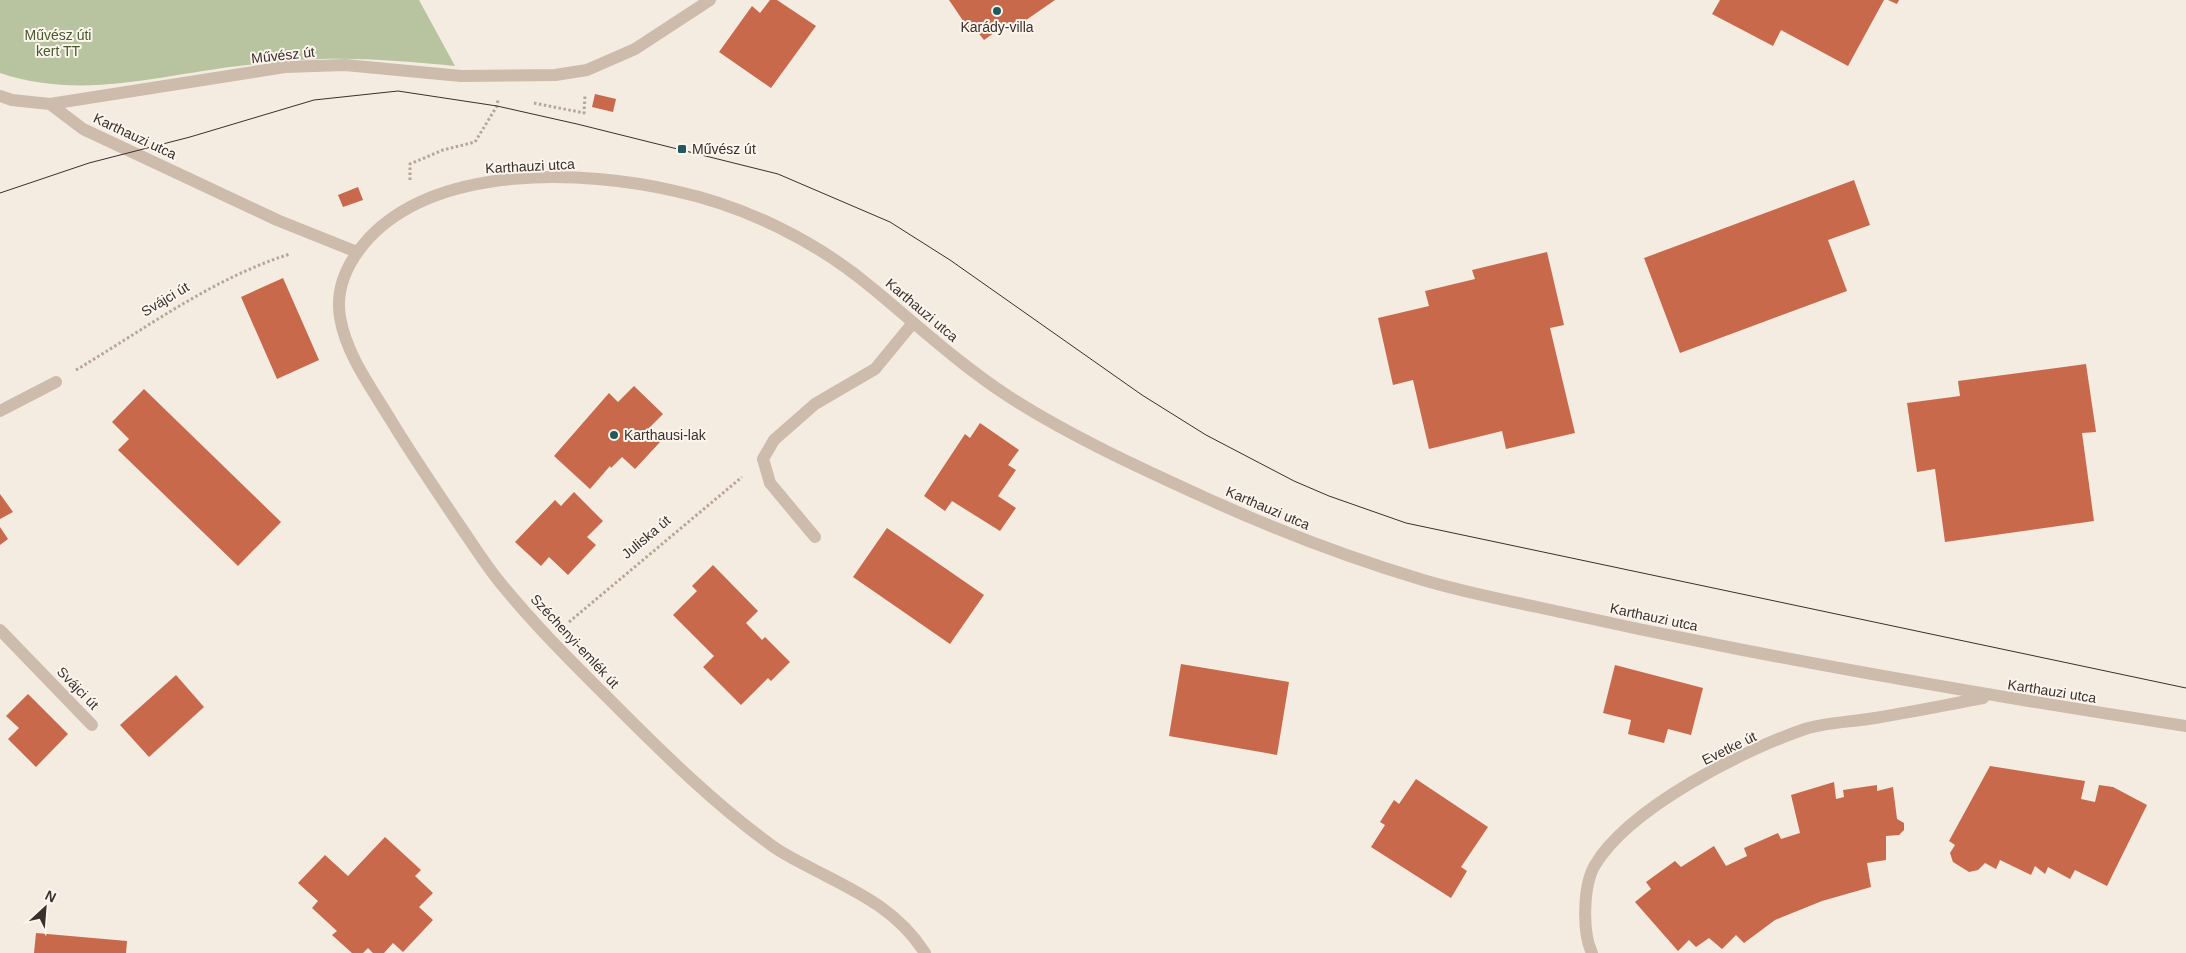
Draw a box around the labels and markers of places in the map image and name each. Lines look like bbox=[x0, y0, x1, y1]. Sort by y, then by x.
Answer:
marker: Karády-villa bbox=[991, 5, 1003, 17]
place label: Karády-villa bbox=[960, 19, 1034, 35]
place label: Művész út bbox=[692, 141, 756, 157]
marker: Művész út bbox=[676, 143, 688, 155]
place label: Karthausi-lak bbox=[624, 427, 707, 443]
marker: Karthausi-lak bbox=[608, 429, 620, 441]

